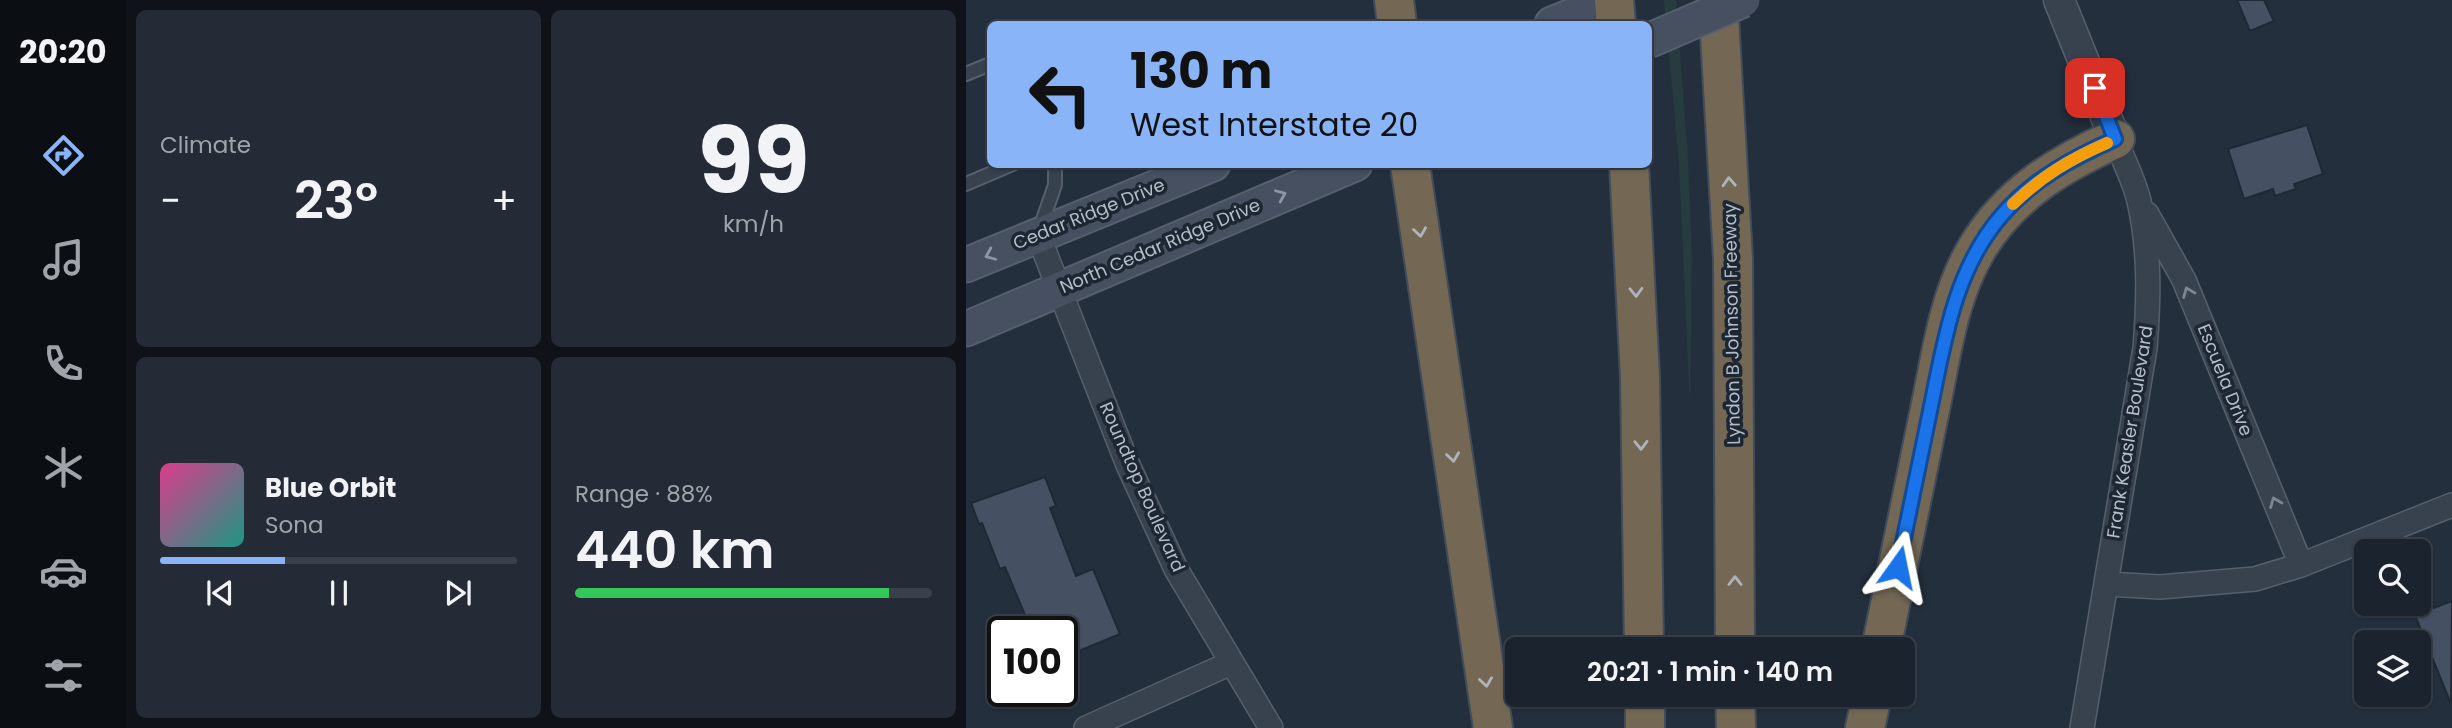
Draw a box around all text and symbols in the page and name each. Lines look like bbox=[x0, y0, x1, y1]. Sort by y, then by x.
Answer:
text: 20:20 bbox=[19, 29, 107, 74]
text: 130 m bbox=[1130, 37, 1272, 105]
icon: left bbox=[1015, 49, 1106, 140]
pin bbox=[2065, 58, 2125, 118]
icon: arrive bbox=[2076, 69, 2114, 107]
text: 99 bbox=[698, 97, 809, 225]
text: West Interstate 20 bbox=[1130, 102, 1418, 147]
text: Climate bbox=[160, 129, 251, 161]
icon: directions bbox=[39, 131, 88, 180]
text: 23° bbox=[294, 164, 378, 237]
street label: Cedar Ridge Drive bbox=[1009, 172, 1168, 255]
text: − bbox=[160, 174, 181, 227]
text: + bbox=[491, 174, 517, 227]
one-way arrow bbox=[1721, 176, 1736, 187]
one-way arrow bbox=[1274, 189, 1287, 203]
street label: North Cedar Ridge Drive bbox=[1056, 192, 1264, 299]
street label: Lyndon B Johnson Freeway bbox=[1717, 203, 1746, 445]
text: km/h bbox=[723, 208, 784, 240]
one-way arrow bbox=[1412, 226, 1427, 238]
icon: music bbox=[39, 235, 88, 284]
one-way arrow bbox=[985, 246, 997, 260]
one-way arrow bbox=[1629, 286, 1644, 297]
one-way arrow bbox=[2183, 286, 2197, 298]
street label: Escuela Drive bbox=[2192, 320, 2259, 440]
street label: Frank Keasler Boulevard bbox=[2100, 324, 2159, 540]
icon: phone bbox=[39, 339, 88, 388]
street label: Roundtop Boulevard bbox=[1094, 398, 1191, 576]
one-way arrow bbox=[1633, 441, 1649, 451]
icon: climate bbox=[39, 443, 88, 492]
one-way arrow bbox=[1445, 451, 1460, 463]
text: Blue Orbit bbox=[265, 470, 396, 506]
text: Range · 88% bbox=[575, 478, 713, 510]
one-way arrow bbox=[2270, 496, 2284, 508]
text: Sona bbox=[265, 509, 324, 541]
text: 440 km bbox=[575, 513, 775, 586]
position arrow bbox=[1861, 530, 1935, 604]
map controls bbox=[2354, 539, 2431, 707]
button: search bbox=[2354, 539, 2431, 616]
icon: car bbox=[39, 547, 88, 596]
icon: previous bbox=[201, 574, 239, 612]
icon: pause bbox=[320, 574, 358, 612]
icon: next bbox=[439, 574, 477, 612]
one-way arrow bbox=[1727, 575, 1743, 586]
speed limit sign: 100 bbox=[987, 616, 1078, 707]
button: layers bbox=[2354, 630, 2431, 707]
icon: filters bbox=[39, 651, 88, 700]
text: 20:21 · 1 min · 140 m bbox=[1587, 654, 1833, 690]
one-way arrow bbox=[1479, 676, 1494, 688]

